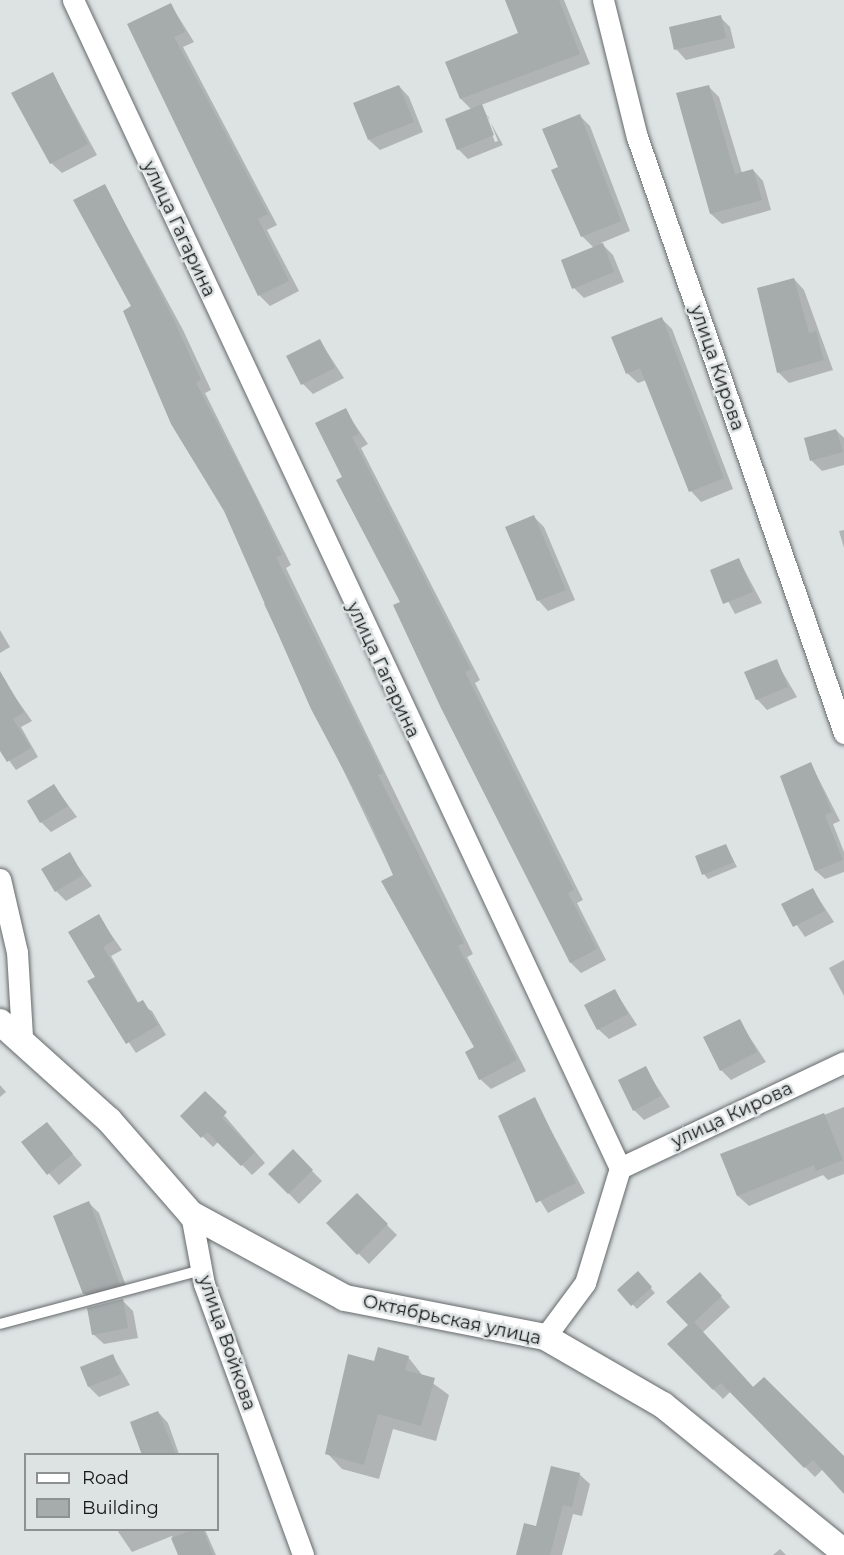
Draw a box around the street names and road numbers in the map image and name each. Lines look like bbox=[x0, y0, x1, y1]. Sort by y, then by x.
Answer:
street label: улица Гагарина bbox=[138, 158, 220, 300]
street label: улица Кирова bbox=[685, 303, 749, 433]
street label: улица Гагарина bbox=[342, 599, 424, 741]
street label: улица Кирова bbox=[668, 1078, 796, 1152]
street label: улица Войкова bbox=[194, 1273, 260, 1413]
street label: Октябрьская улица bbox=[361, 1291, 543, 1349]

